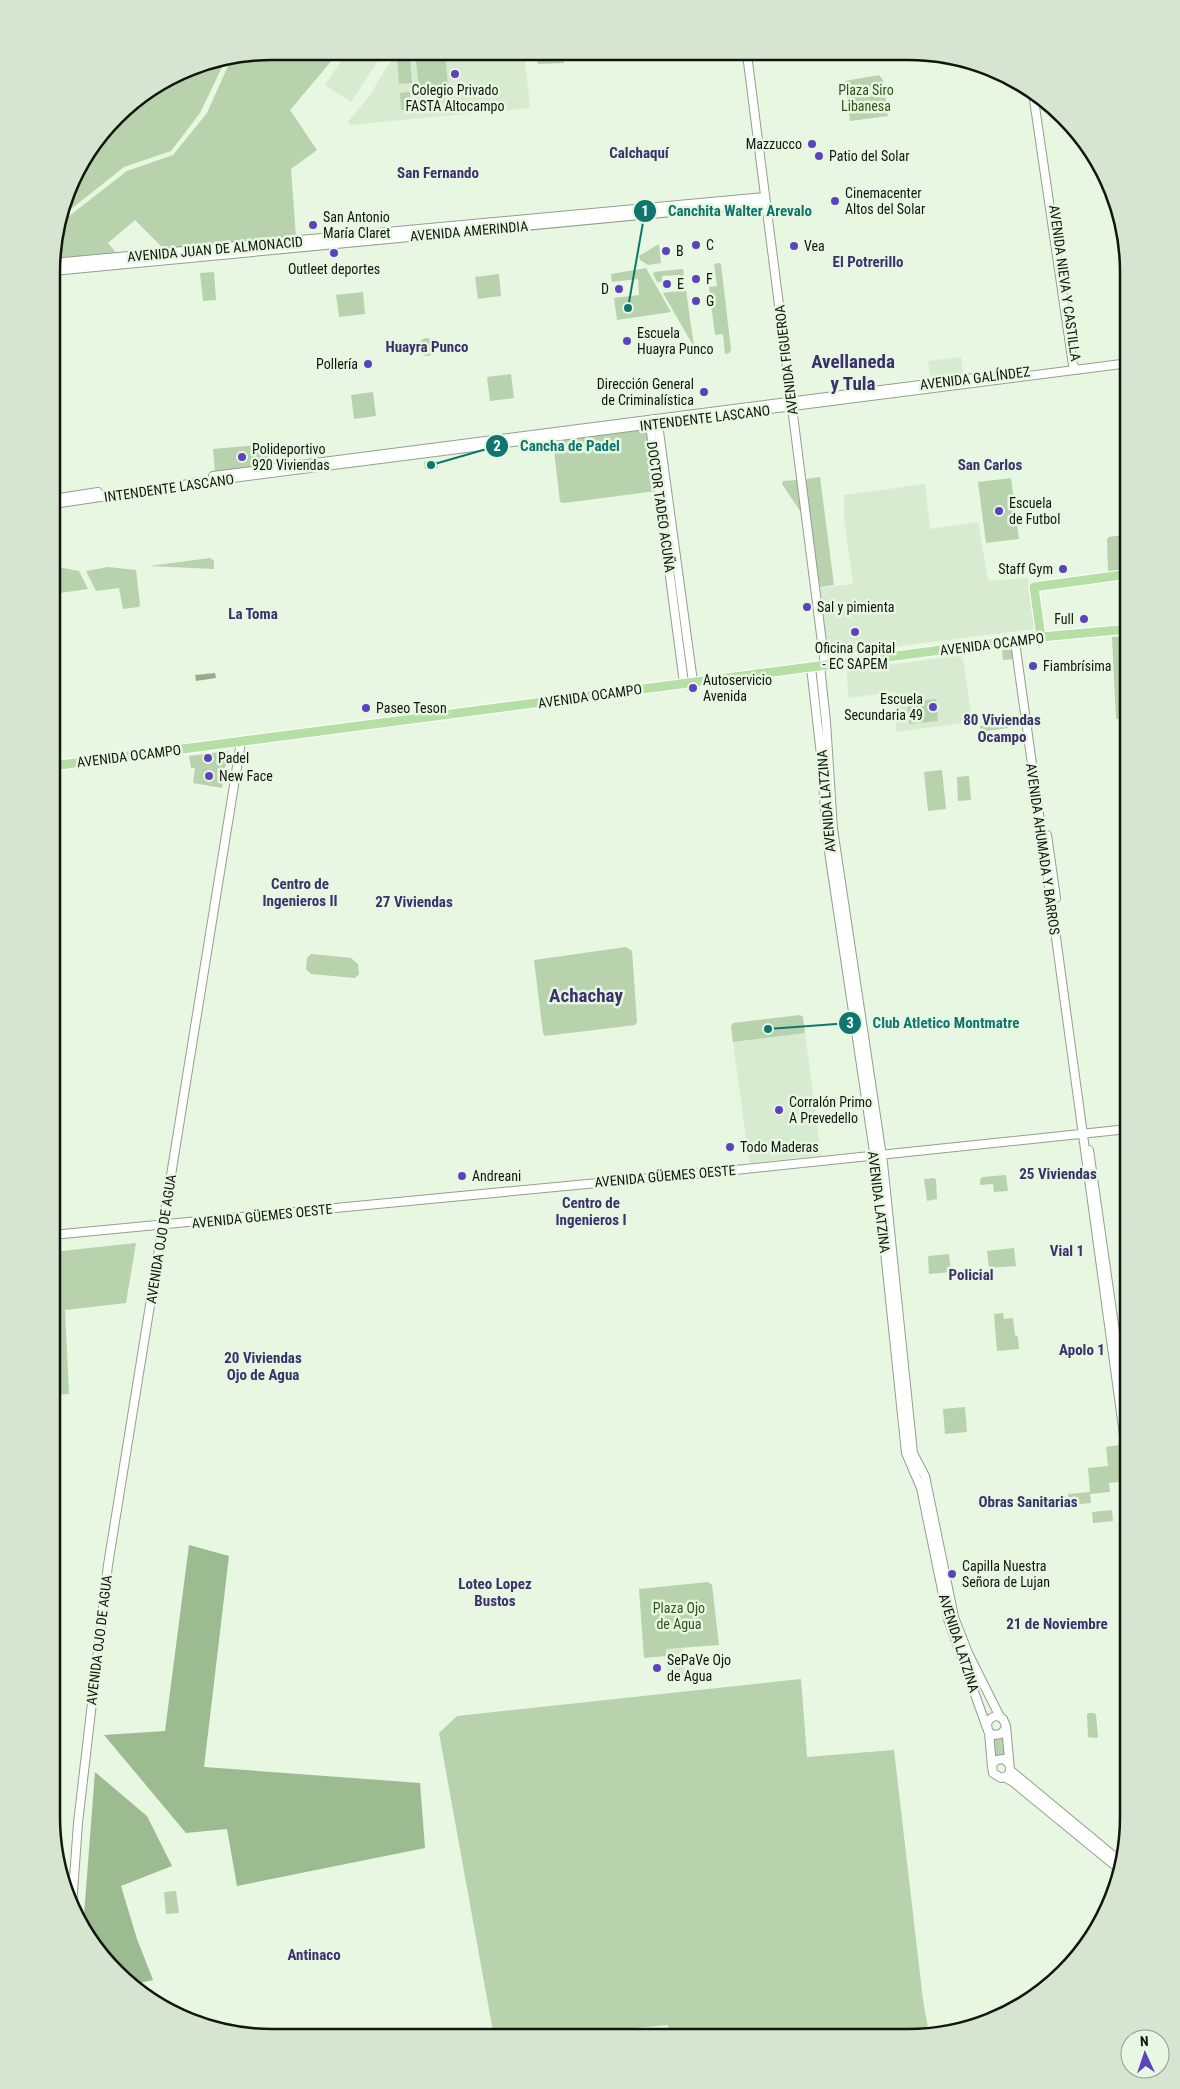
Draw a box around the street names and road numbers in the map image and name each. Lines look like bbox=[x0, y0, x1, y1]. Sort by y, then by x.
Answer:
street label: AVENIDA NIEVA Y CASTILLA bbox=[1046, 204, 1084, 362]
street label: AVENIDA AMERINDIA bbox=[409, 218, 529, 244]
street label: AVENIDA JUAN DE ALMONACID bbox=[127, 233, 303, 265]
street label: AVENIDA FIGUEROA bbox=[771, 304, 801, 416]
street label: AVENIDA GALÍNDEZ bbox=[919, 362, 1031, 393]
street label: INTENDENTE LASCANO bbox=[639, 402, 771, 434]
street label: DOCTOR TADEO ACUÑA bbox=[644, 440, 679, 574]
street label: INTENDENTE LASCANO bbox=[103, 471, 235, 505]
street label: AVENIDA OCAMPO bbox=[939, 630, 1045, 658]
street label: AVENIDA OCAMPO bbox=[537, 681, 643, 711]
street label: AVENIDA OCAMPO bbox=[76, 742, 182, 770]
street label: AVENIDA LATZINA bbox=[814, 749, 838, 853]
street label: AVENIDA AHUMADA Y BARROS bbox=[1023, 762, 1063, 936]
street label: AVENIDA LATZINA bbox=[865, 1150, 893, 1254]
street label: AVENIDA GÜEMES OESTE bbox=[594, 1162, 736, 1190]
street label: AVENIDA OJO DE AGUA bbox=[143, 1173, 179, 1305]
street label: AVENIDA GÜEMES OESTE bbox=[191, 1201, 333, 1231]
street label: AVENIDA OJO DE AGUA bbox=[83, 1574, 115, 1706]
street label: AVENIDA LATZINA bbox=[936, 1592, 982, 1694]

